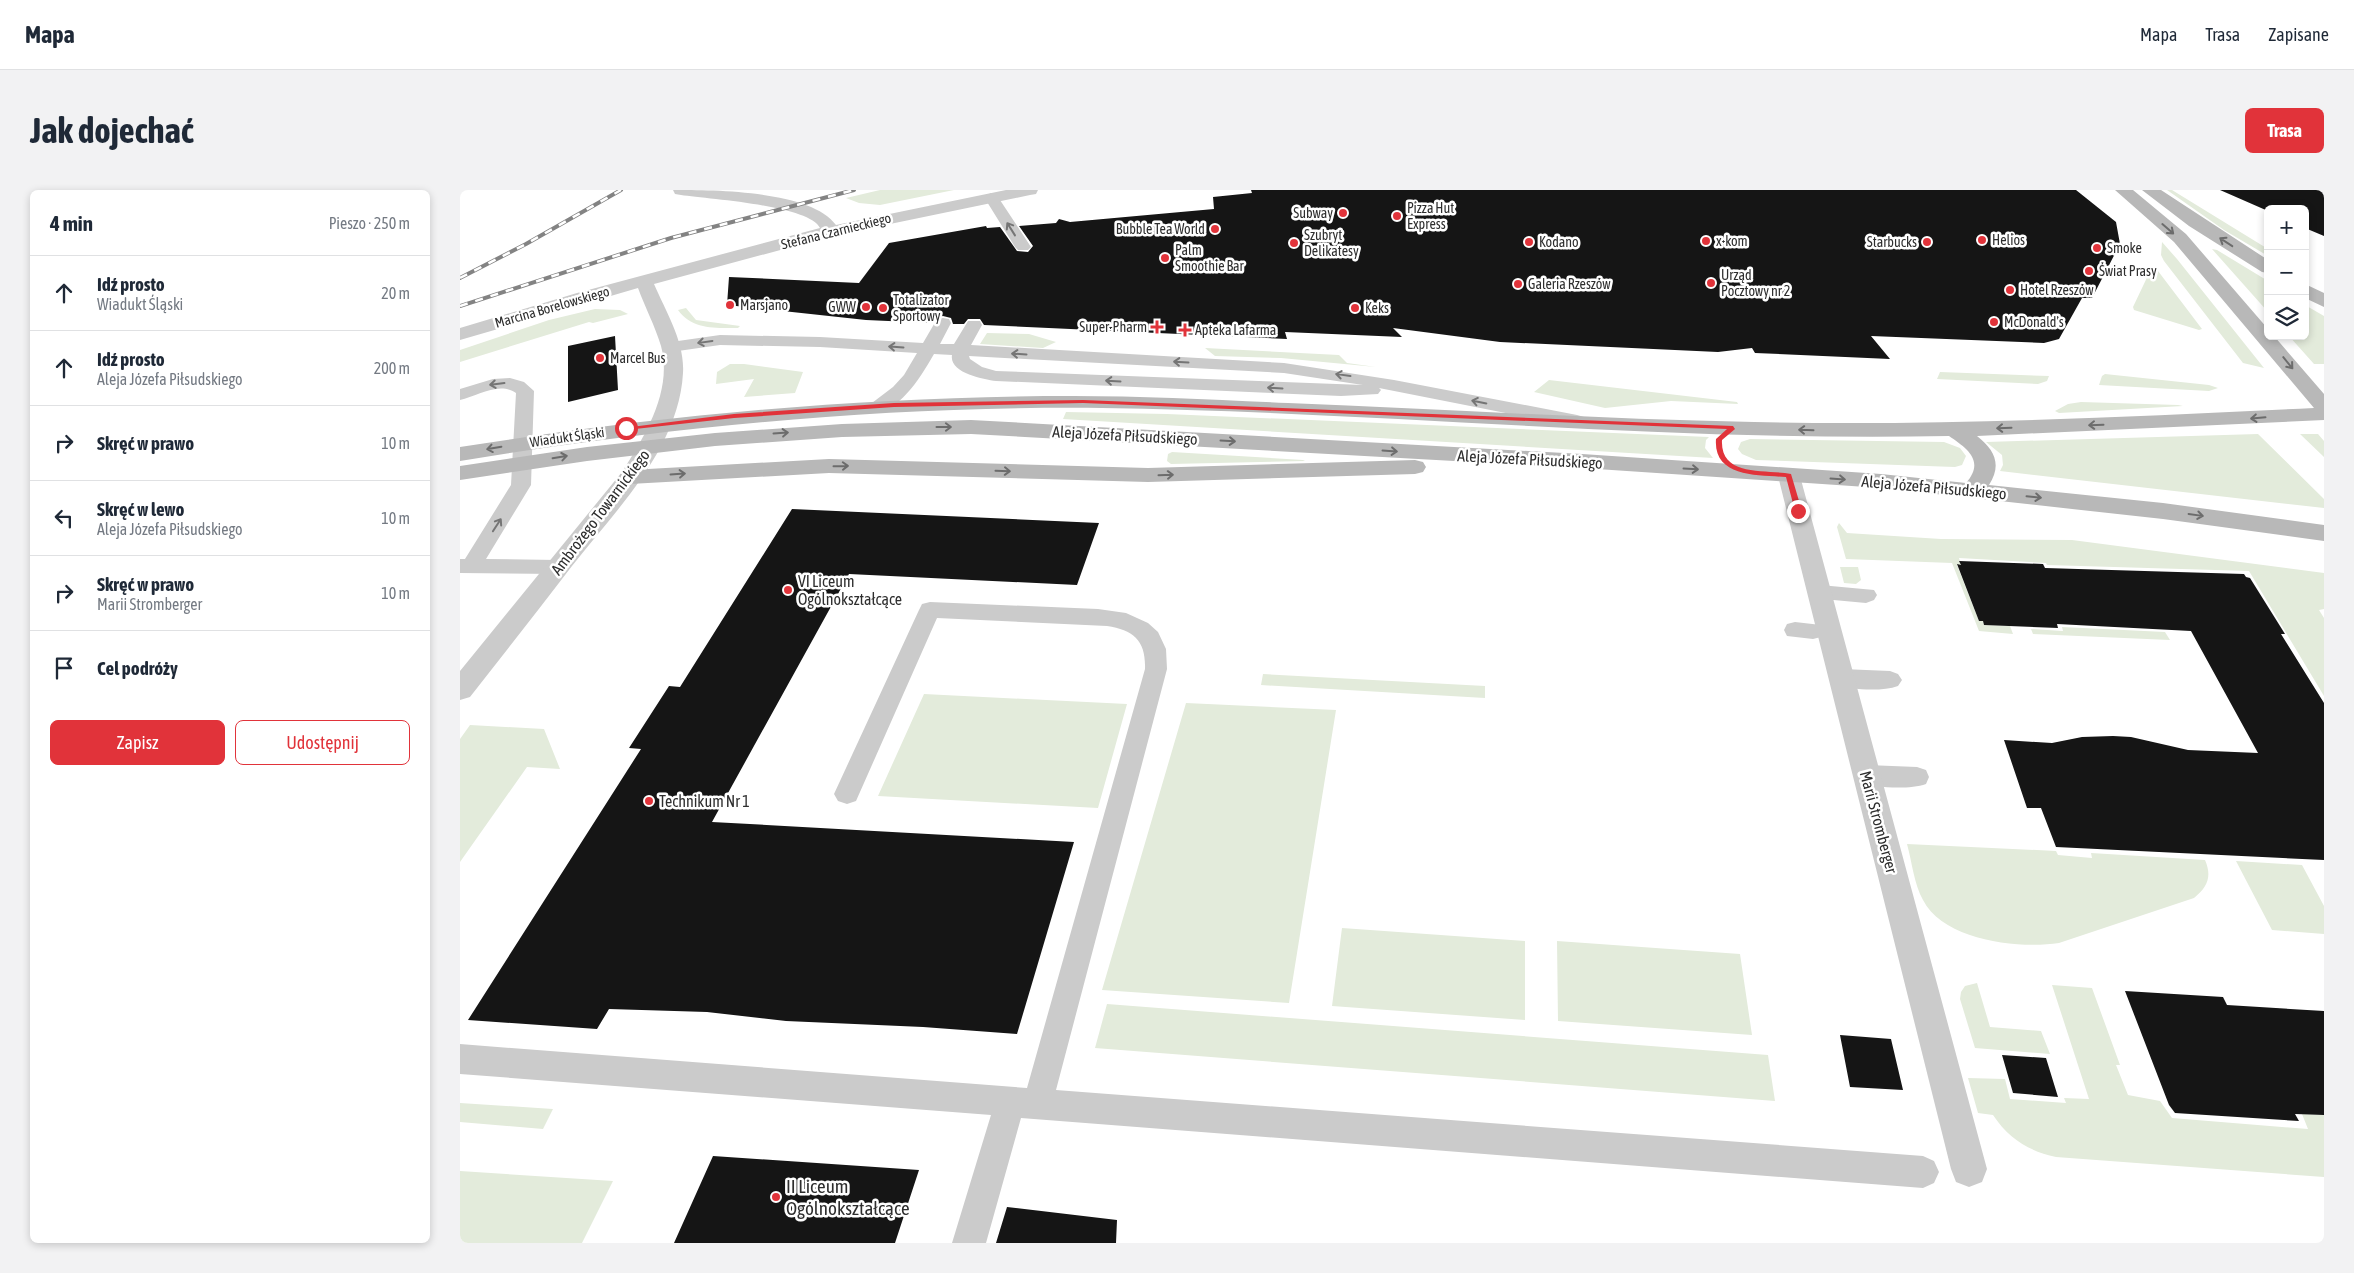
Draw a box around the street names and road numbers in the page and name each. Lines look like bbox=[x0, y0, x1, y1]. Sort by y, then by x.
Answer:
street label: Stefana Czarnieckiego bbox=[779, 210, 893, 252]
street label: Marcina Borelowskiego bbox=[493, 283, 611, 331]
street label: Aleja Józefa Piłsudskiego bbox=[1052, 422, 1198, 449]
street label: Wiadukt Śląski bbox=[528, 423, 605, 450]
street label: Ambrożego Towarnickiego bbox=[547, 446, 654, 579]
street label: Aleja Józefa Piłsudskiego bbox=[1457, 446, 1603, 473]
street label: Aleja Józefa Piłsudskiego bbox=[1861, 472, 2007, 503]
street label: Marii Stromberger bbox=[1856, 769, 1901, 876]

